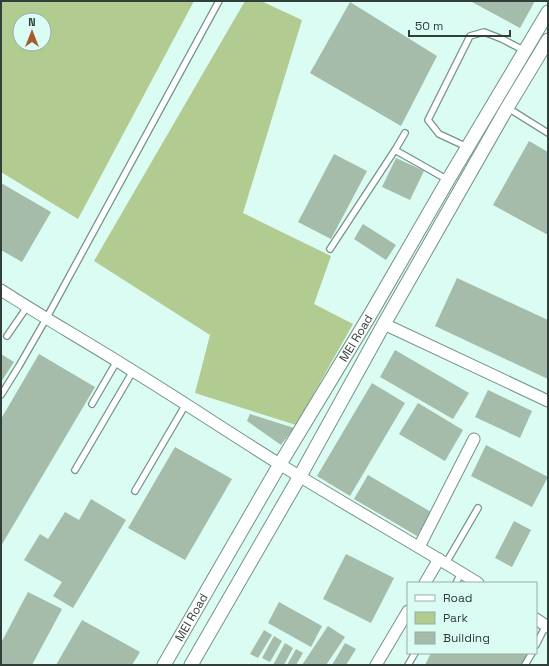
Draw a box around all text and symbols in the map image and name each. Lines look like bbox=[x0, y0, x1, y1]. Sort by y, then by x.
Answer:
north arrow bbox=[12, 12, 52, 52]
scale bar bbox=[409, 12, 510, 38]
text: N bbox=[28, 15, 36, 29]
text: 50 m bbox=[415, 18, 443, 34]
street label: MEI Road bbox=[336, 312, 376, 365]
legend bbox=[407, 582, 537, 654]
text: Road bbox=[443, 590, 472, 606]
street label: MEI Road bbox=[171, 591, 212, 644]
text: Park bbox=[443, 610, 468, 626]
text: Building bbox=[443, 630, 490, 646]

